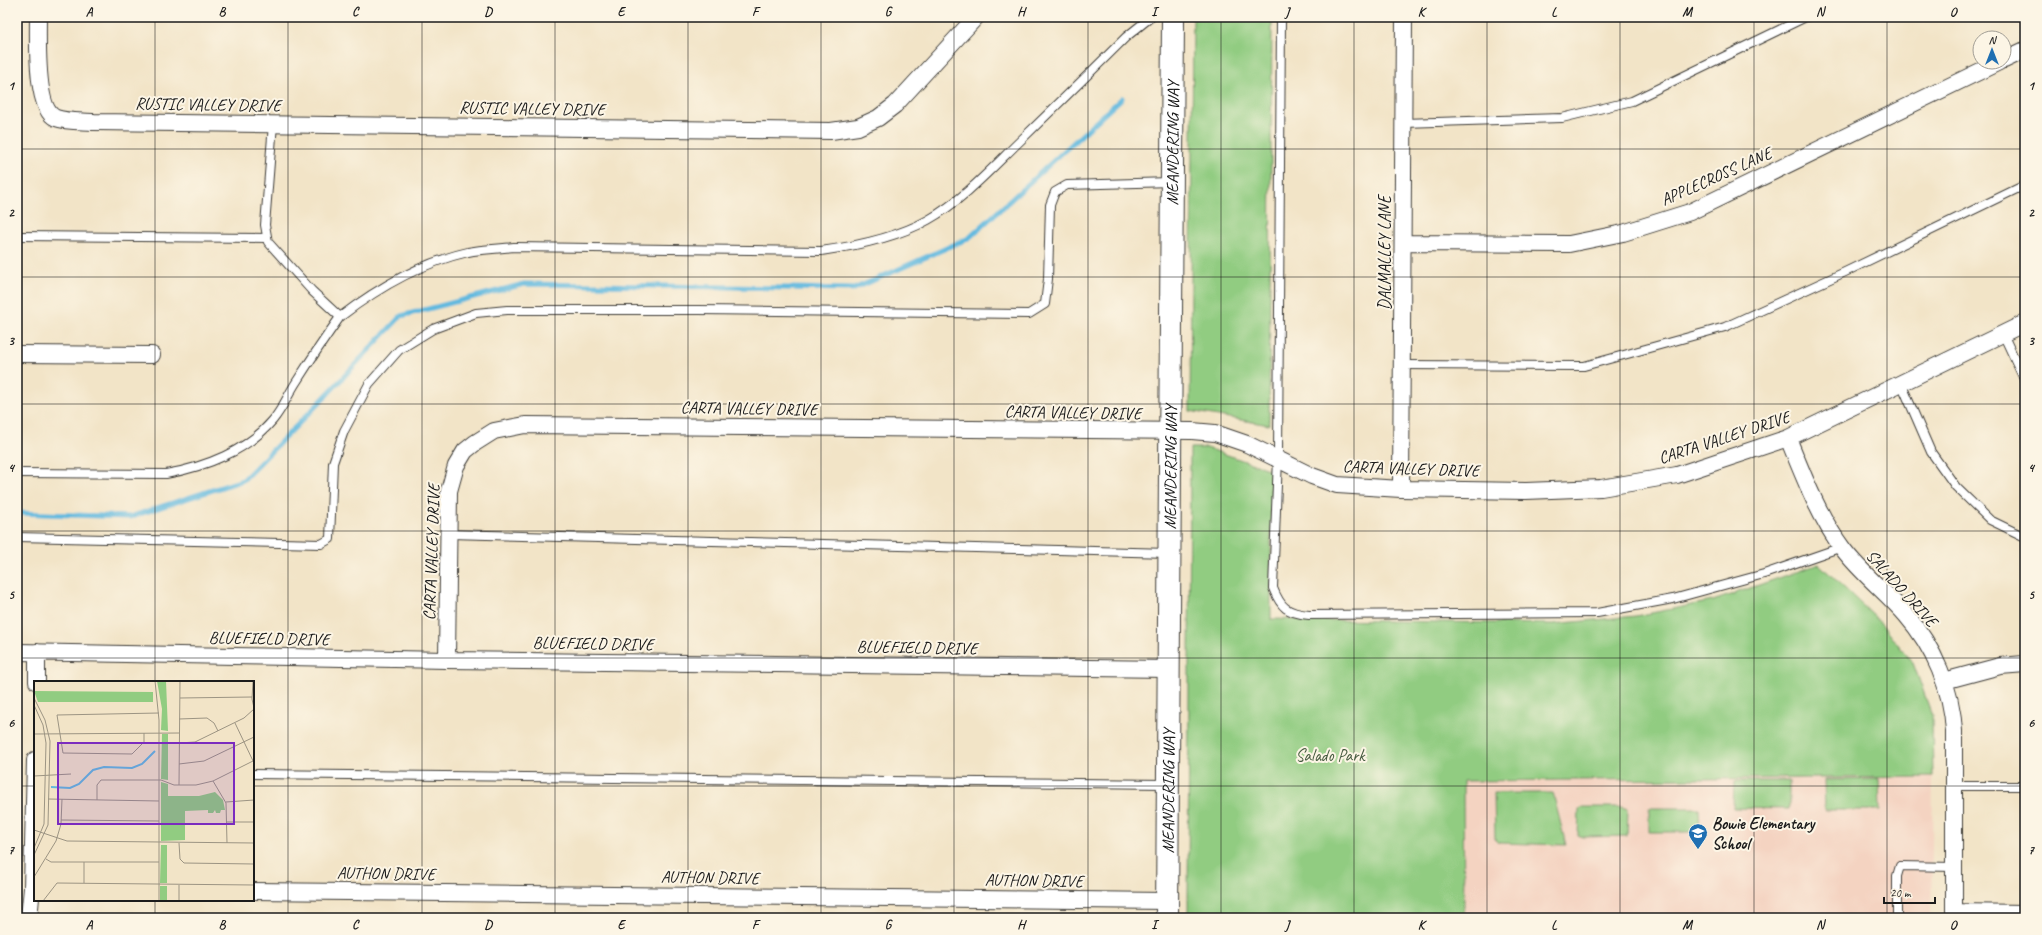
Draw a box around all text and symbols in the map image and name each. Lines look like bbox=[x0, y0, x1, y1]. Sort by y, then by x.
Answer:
text: A bbox=[86, 4, 94, 20]
text: B bbox=[219, 4, 227, 20]
text: C bbox=[352, 4, 360, 20]
text: D bbox=[484, 4, 493, 20]
text: E bbox=[618, 4, 627, 20]
text: F bbox=[752, 4, 761, 20]
text: G bbox=[885, 4, 893, 20]
text: H bbox=[1017, 4, 1027, 20]
text: I bbox=[1151, 4, 1160, 20]
text: J bbox=[1284, 4, 1291, 20]
text: K bbox=[1418, 4, 1428, 20]
text: L bbox=[1551, 4, 1558, 20]
text: M bbox=[1682, 4, 1693, 20]
text: N bbox=[1816, 4, 1827, 20]
text: O bbox=[1950, 4, 1959, 20]
north arrow bbox=[1972, 30, 2012, 70]
text: N bbox=[1989, 33, 1998, 47]
text: 1 bbox=[8, 78, 16, 94]
street label: MEANDERING WAY bbox=[1162, 78, 1184, 205]
text: 1 bbox=[2028, 78, 2036, 94]
street label: RUSTIC VALLEY DRIVE bbox=[135, 93, 284, 116]
street label: RUSTIC VALLEY DRIVE bbox=[459, 97, 608, 120]
street label: APPLECROSS LANE bbox=[1657, 142, 1777, 210]
street label: DALMALLEY LANE bbox=[1374, 193, 1395, 310]
text: 2 bbox=[8, 205, 15, 221]
text: 2 bbox=[2028, 205, 2035, 221]
text: 3 bbox=[8, 333, 15, 349]
text: 3 bbox=[2028, 333, 2035, 349]
street label: CARTA VALLEY DRIVE bbox=[680, 397, 820, 420]
street label: CARTA VALLEY DRIVE bbox=[1004, 401, 1144, 424]
street label: MEANDERING WAY bbox=[1160, 402, 1181, 529]
street label: CARTA VALLEY DRIVE bbox=[1656, 406, 1795, 469]
street label: CARTA VALLEY DRIVE bbox=[1342, 456, 1482, 481]
text: 4 bbox=[8, 460, 16, 476]
text: 4 bbox=[2028, 460, 2036, 476]
street label: CARTA VALLEY DRIVE bbox=[419, 481, 444, 621]
street label: SALADO DRIVE bbox=[1861, 545, 1944, 633]
text: 5 bbox=[8, 587, 15, 603]
text: 5 bbox=[2028, 587, 2035, 603]
street label: BLUEFIELD DRIVE bbox=[208, 627, 332, 650]
street label: BLUEFIELD DRIVE bbox=[532, 632, 656, 655]
street label: BLUEFIELD DRIVE bbox=[856, 636, 980, 659]
inset map bbox=[34, 681, 254, 901]
text: 6 bbox=[8, 715, 15, 731]
text: 6 bbox=[2028, 715, 2035, 731]
street label: MEANDERING WAY bbox=[1157, 726, 1179, 853]
park label: Salado Park bbox=[1296, 745, 1366, 766]
place label: Bowie Elementary School bbox=[1712, 813, 1817, 854]
school or university icon: Bowie Elementary School bbox=[1687, 822, 1709, 850]
text: 7 bbox=[8, 842, 15, 858]
text: 7 bbox=[2028, 842, 2035, 858]
street label: AUTHON DRIVE bbox=[337, 862, 438, 885]
street label: AUTHON DRIVE bbox=[661, 866, 762, 889]
street label: AUTHON DRIVE bbox=[985, 869, 1086, 892]
scale bar bbox=[1884, 879, 1935, 905]
text: 20 m bbox=[1890, 885, 1912, 901]
text: A bbox=[86, 917, 94, 933]
text: B bbox=[219, 917, 227, 933]
text: C bbox=[352, 917, 360, 933]
text: D bbox=[484, 917, 493, 933]
text: E bbox=[618, 917, 627, 933]
text: F bbox=[752, 917, 761, 933]
text: G bbox=[885, 917, 893, 933]
text: H bbox=[1017, 917, 1027, 933]
text: I bbox=[1151, 917, 1160, 933]
text: J bbox=[1284, 917, 1291, 933]
text: K bbox=[1418, 917, 1428, 933]
text: L bbox=[1551, 917, 1558, 933]
text: M bbox=[1682, 917, 1693, 933]
text: N bbox=[1816, 917, 1827, 933]
text: O bbox=[1950, 917, 1959, 933]

